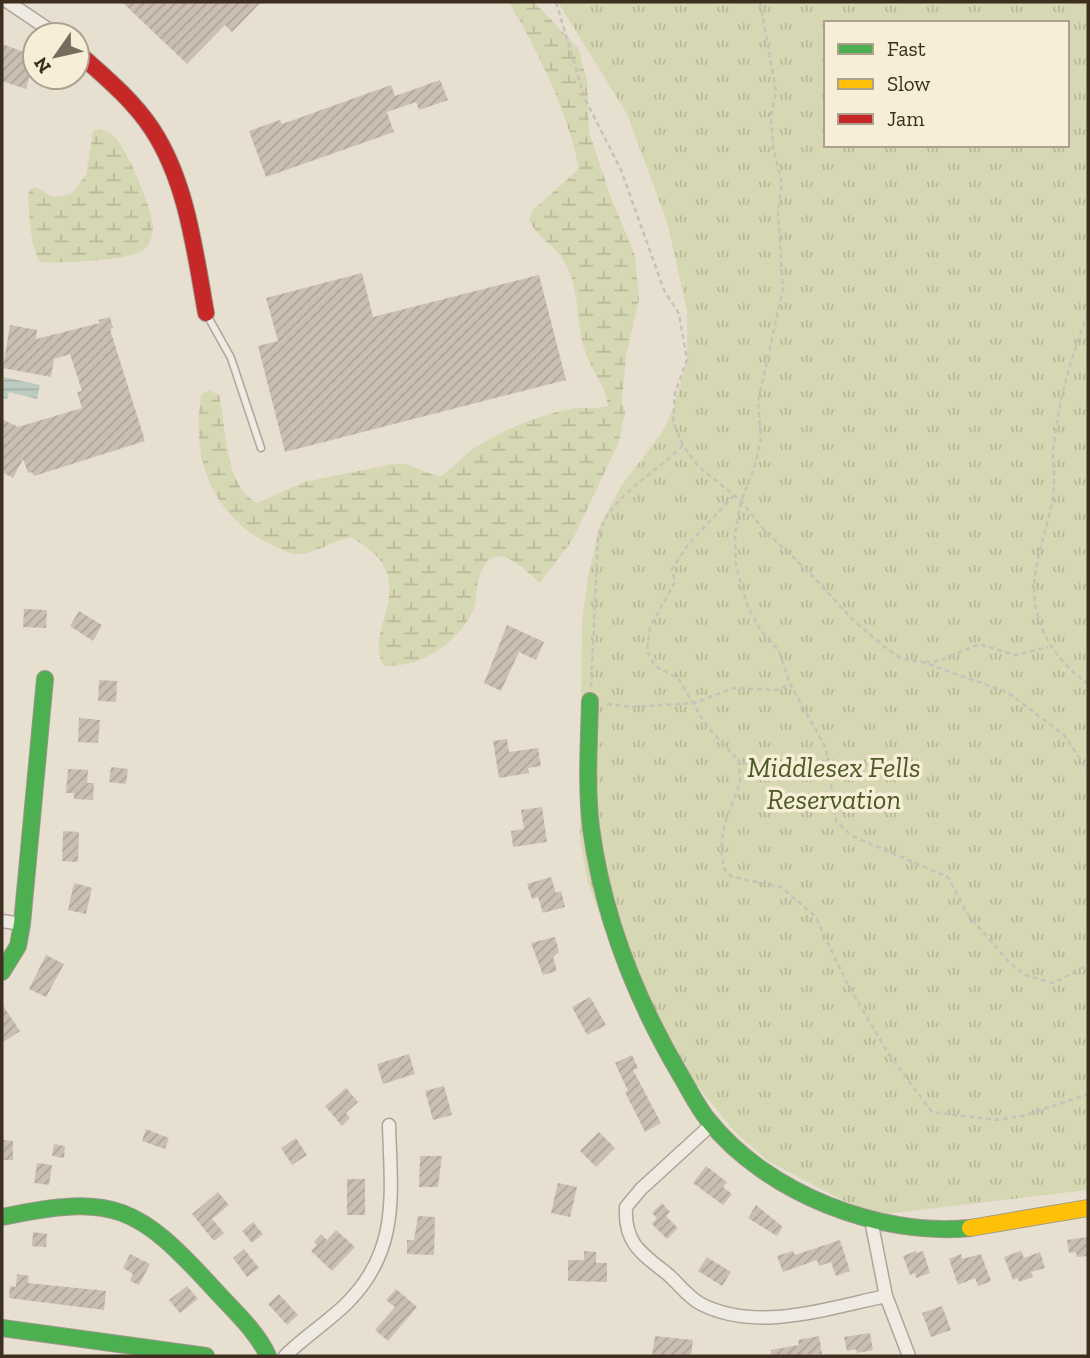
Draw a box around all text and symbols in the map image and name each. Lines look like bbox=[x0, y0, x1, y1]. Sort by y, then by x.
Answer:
north arrow bbox=[21, 21, 91, 91]
legend bbox=[824, 21, 1069, 147]
text: Fast bbox=[887, 36, 926, 61]
text: N bbox=[29, 53, 56, 78]
text: Slow bbox=[887, 71, 930, 96]
text: Jam bbox=[887, 106, 924, 131]
park label: Middlesex Fells Reservation bbox=[747, 751, 921, 816]

